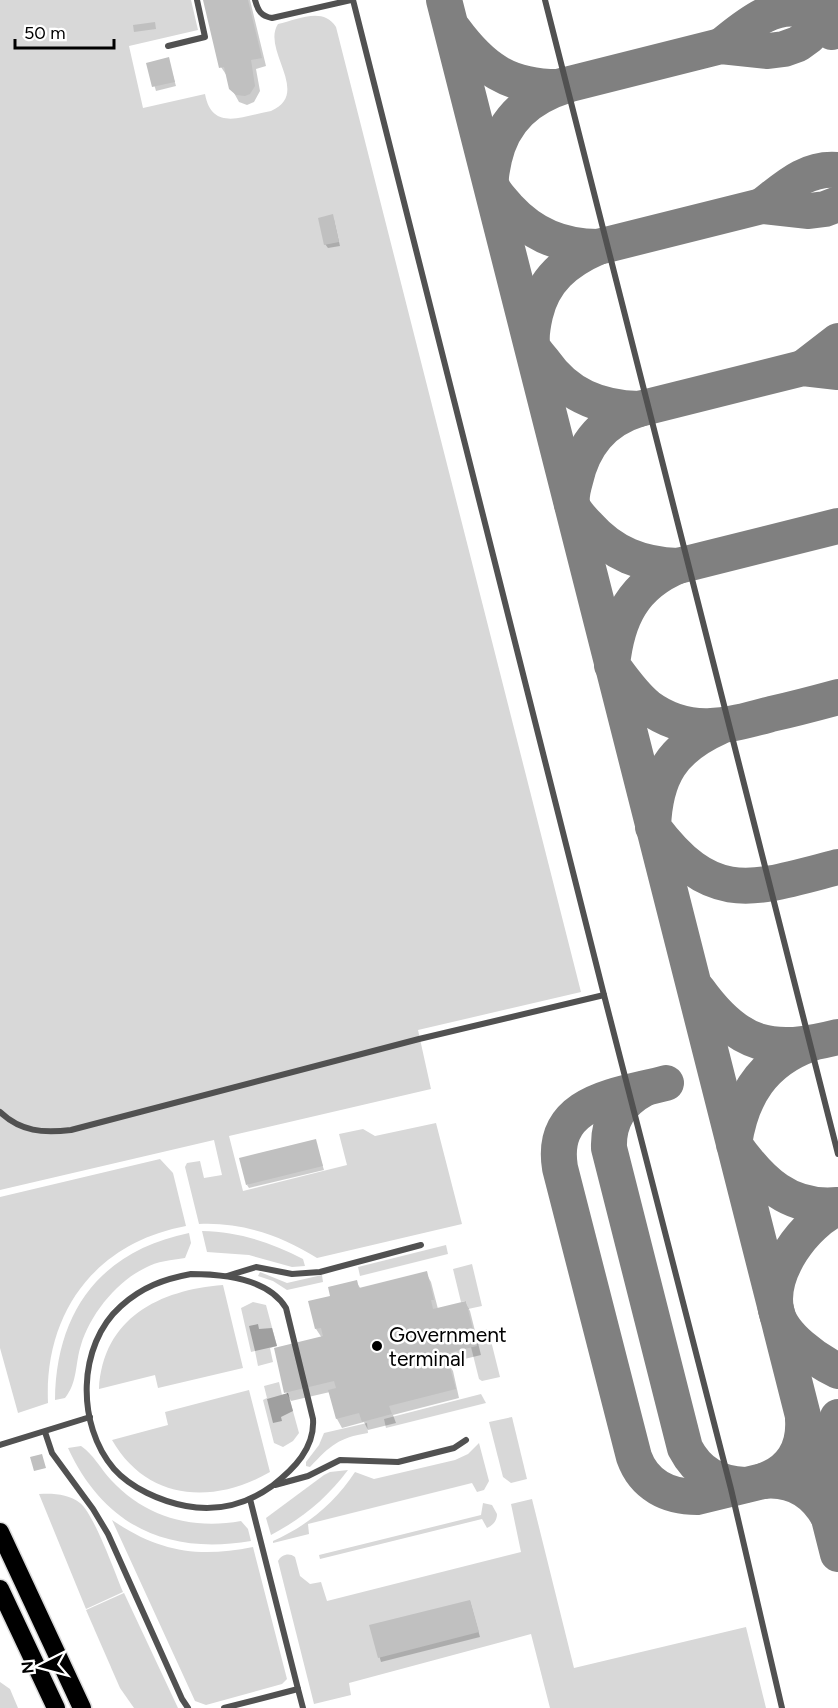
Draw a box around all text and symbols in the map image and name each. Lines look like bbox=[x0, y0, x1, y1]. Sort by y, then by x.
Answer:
scale bar bbox=[15, 12, 114, 50]
text: 50 m bbox=[24, 22, 66, 44]
place label: Government terminal bbox=[389, 1322, 507, 1371]
marker: Government terminal bbox=[370, 1339, 384, 1353]
north arrow bbox=[12, 1636, 72, 1696]
text: N bbox=[17, 1660, 38, 1675]

